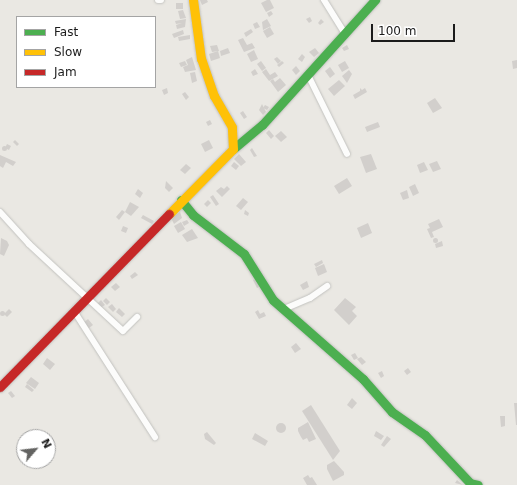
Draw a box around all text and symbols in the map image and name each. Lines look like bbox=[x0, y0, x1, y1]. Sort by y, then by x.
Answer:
legend bbox=[16, 16, 156, 88]
scale bar bbox=[373, 16, 457, 42]
text: 100 m bbox=[378, 24, 416, 38]
text: Fast bbox=[54, 25, 78, 39]
text: Slow bbox=[54, 45, 82, 59]
text: Jam bbox=[54, 65, 77, 79]
north arrow bbox=[16, 429, 56, 469]
text: N bbox=[38, 436, 54, 451]

